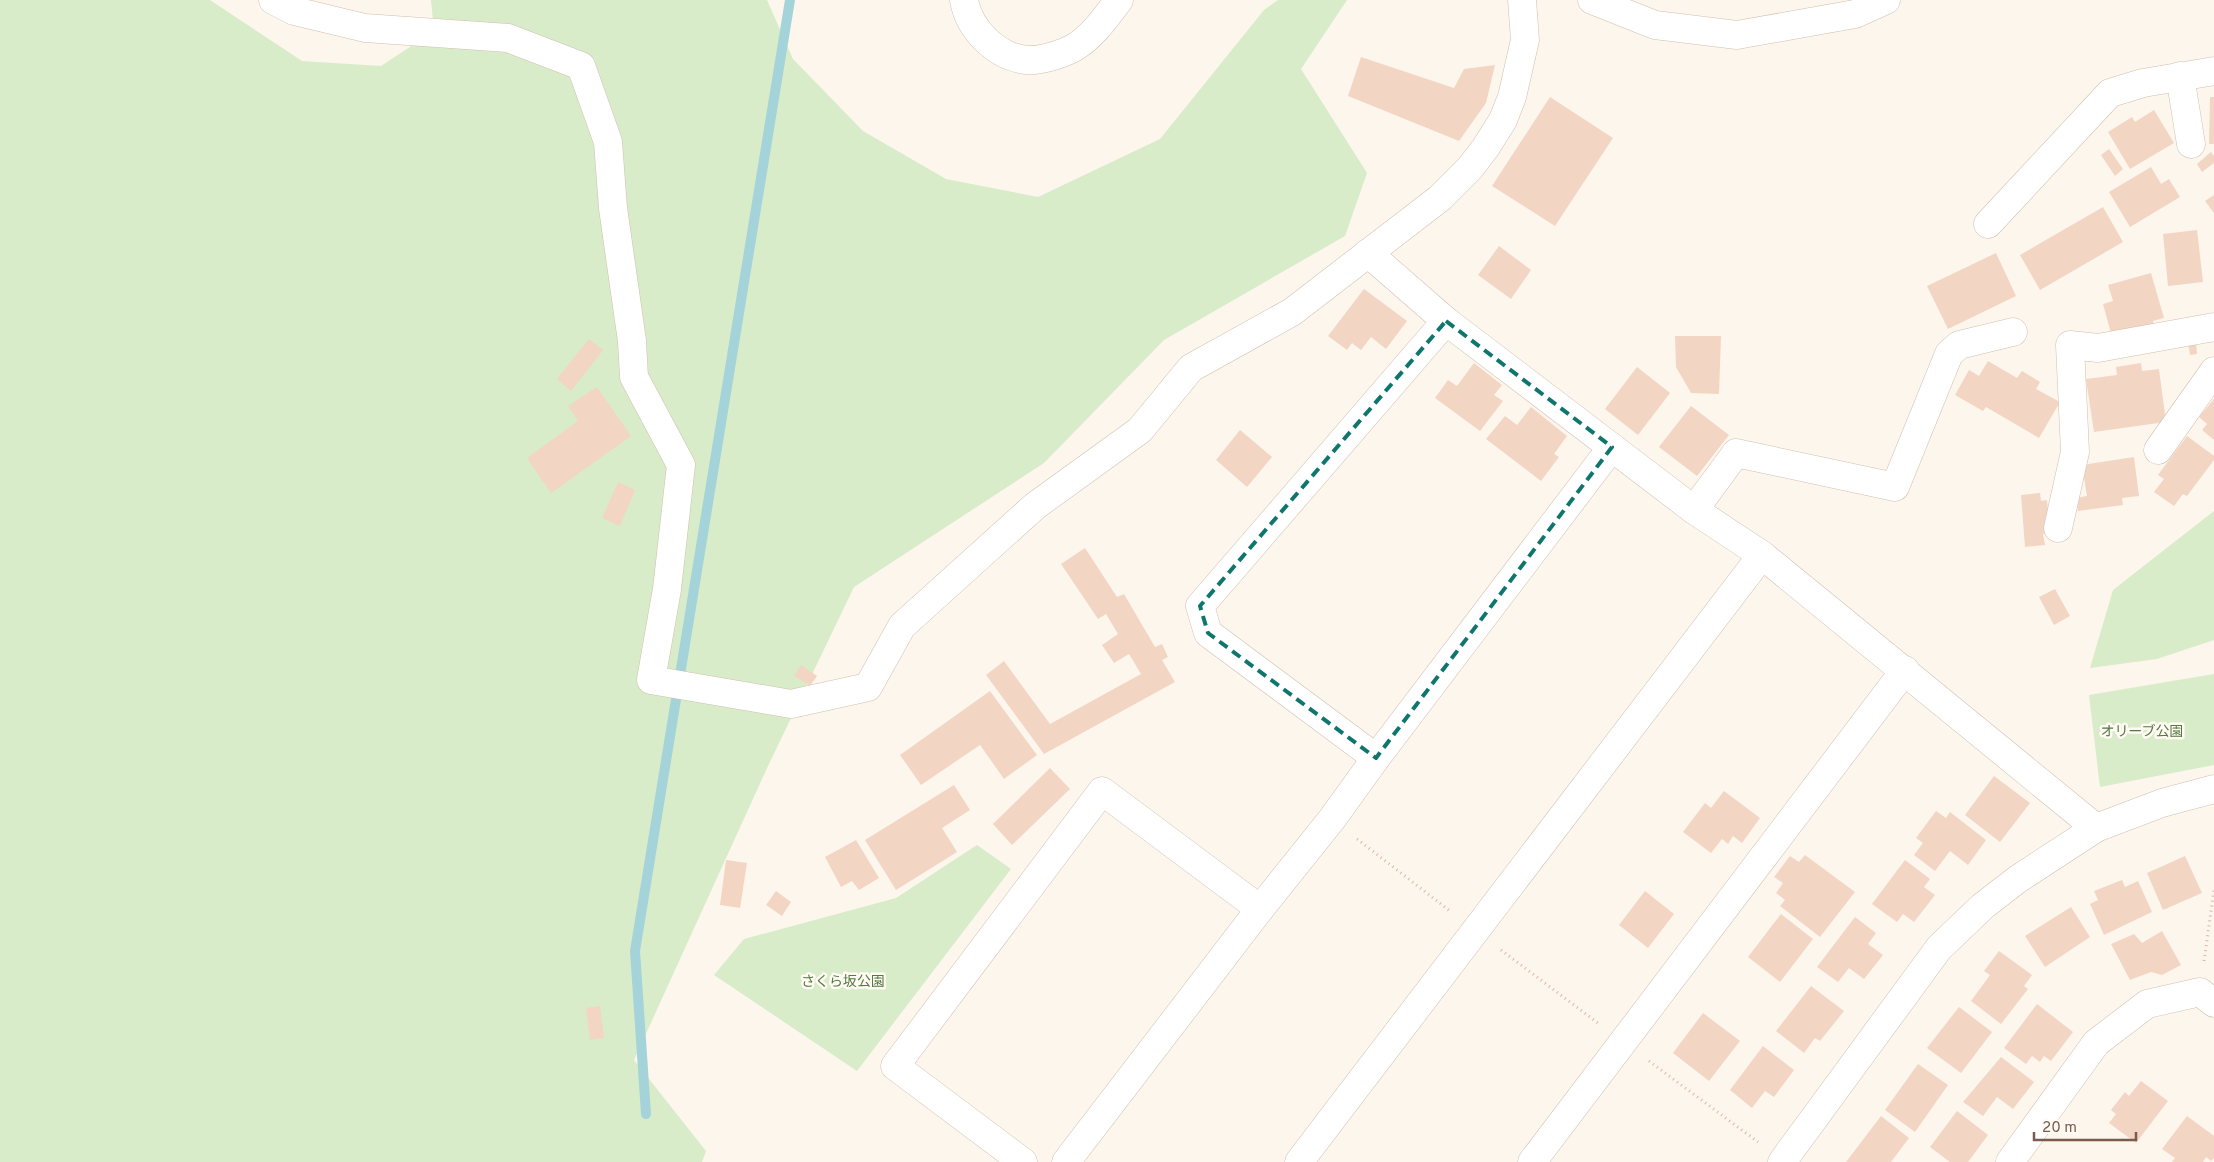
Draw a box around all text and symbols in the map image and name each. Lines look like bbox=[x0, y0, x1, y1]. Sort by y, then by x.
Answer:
park label: オリーブ公園 bbox=[2100, 723, 2184, 741]
park label: さくら坂公園 bbox=[801, 974, 885, 991]
scale bar bbox=[2034, 1110, 2136, 1142]
text: 20 m bbox=[2042, 1119, 2077, 1138]

